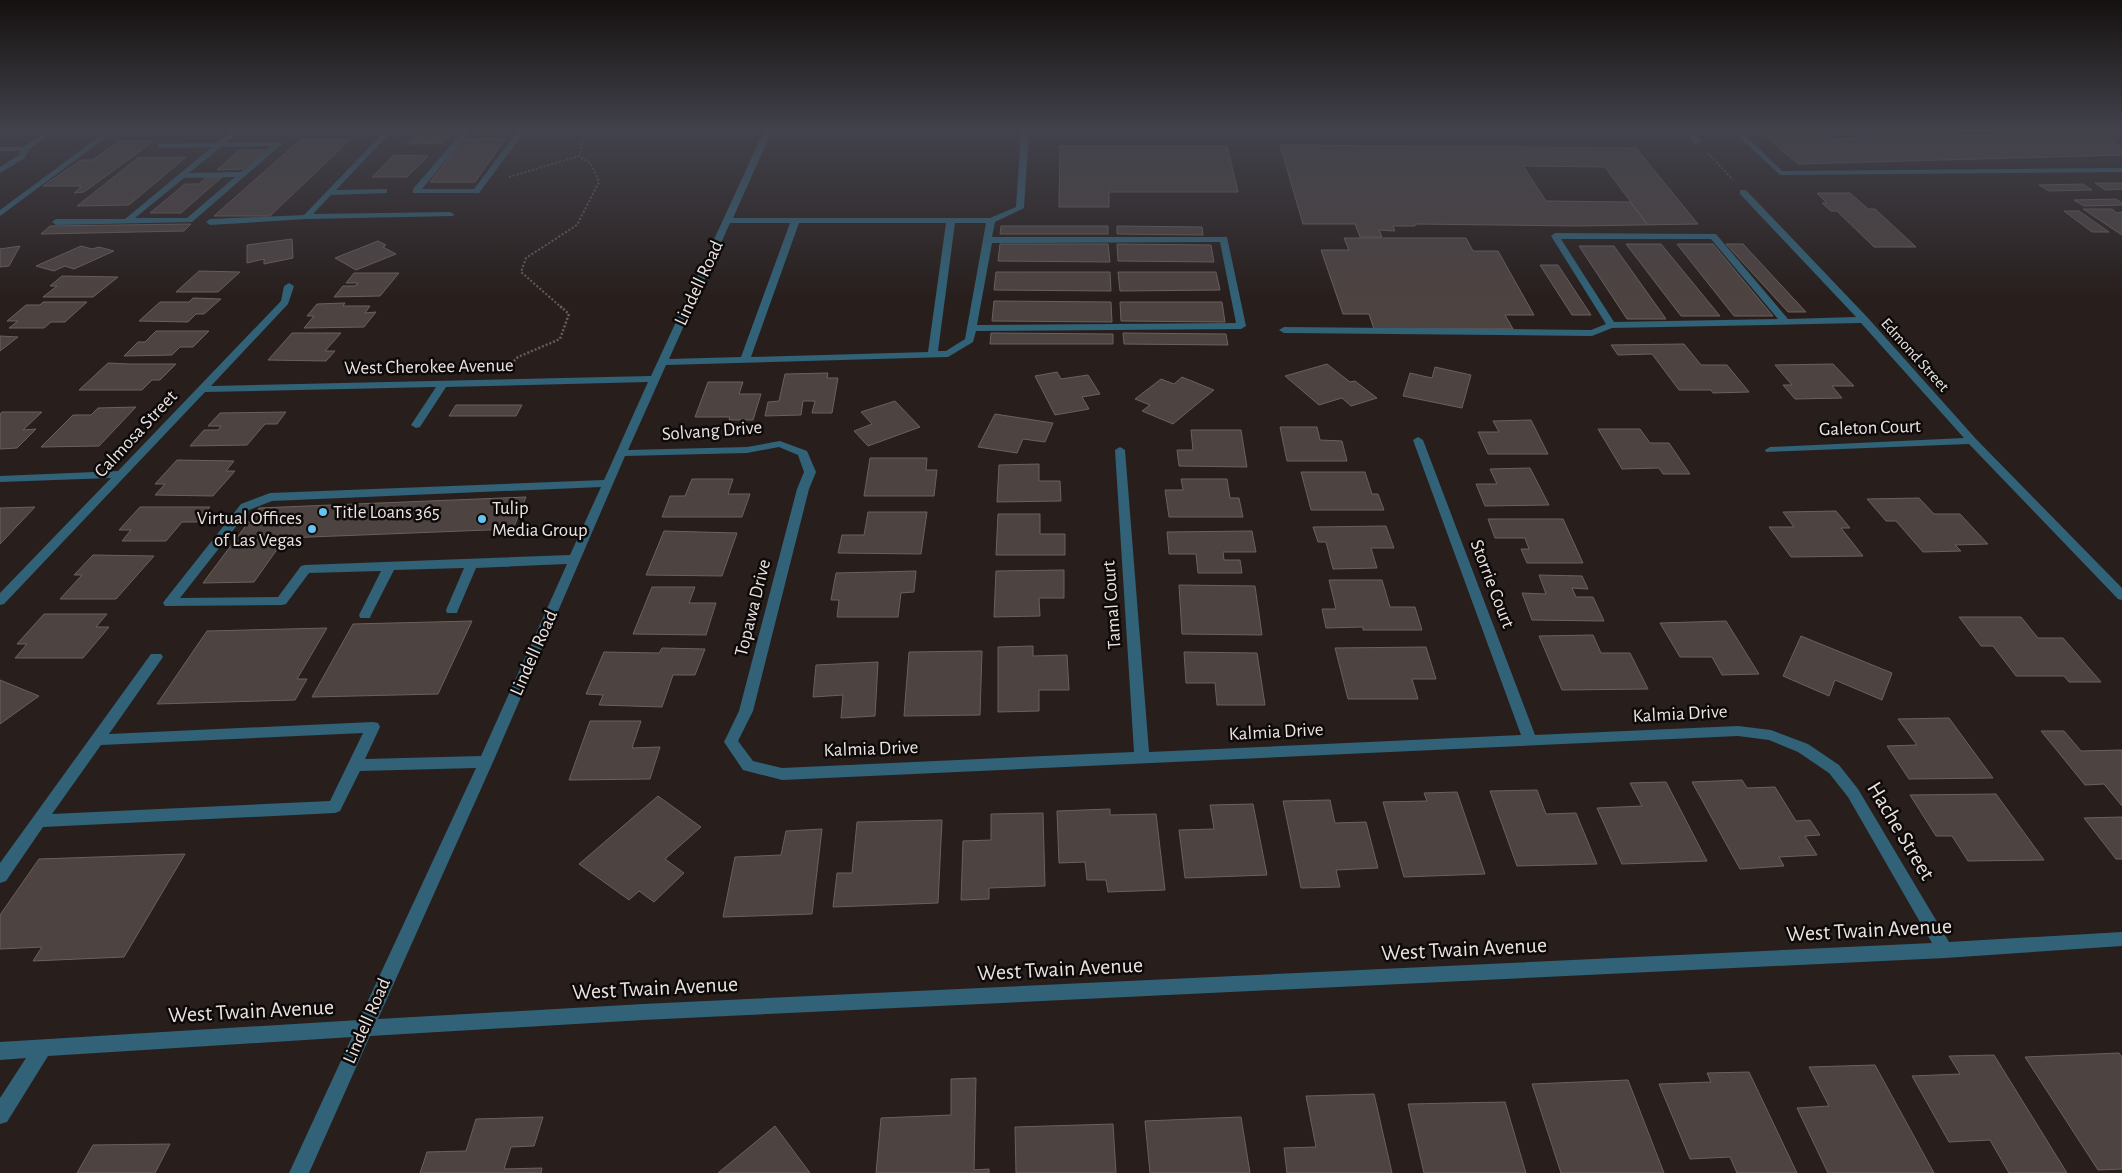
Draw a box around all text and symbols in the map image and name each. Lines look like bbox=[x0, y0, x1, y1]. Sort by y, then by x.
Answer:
street label: Lindell Road bbox=[671, 238, 727, 328]
street label: Edmond Street bbox=[1878, 315, 1952, 395]
street label: West Cherokee Avenue bbox=[344, 356, 514, 378]
street label: Calmosa Street bbox=[91, 387, 181, 481]
street label: Galeton Court bbox=[1819, 417, 1921, 439]
street label: Solvang Drive bbox=[661, 418, 763, 444]
place label: Tulip Media Group bbox=[492, 499, 588, 540]
place label: Title Loans 365 bbox=[333, 503, 440, 522]
marker: Title Loans 365 bbox=[317, 506, 329, 518]
place label: Virtual Offices of Las Vegas bbox=[197, 509, 302, 550]
marker: Tulip Media Group bbox=[476, 513, 488, 525]
marker: Virtual Offices of Las Vegas bbox=[306, 523, 318, 535]
street label: Storrie Court bbox=[1466, 537, 1518, 631]
street label: Topawa Drive bbox=[732, 557, 774, 659]
street label: Tamal Court bbox=[1099, 560, 1125, 650]
street label: Lindell Road bbox=[507, 607, 561, 699]
street label: Kalmia Drive bbox=[1632, 702, 1728, 726]
street label: Kalmia Drive bbox=[1228, 720, 1324, 744]
street label: Kalmia Drive bbox=[823, 738, 919, 760]
street label: Hache Street bbox=[1863, 778, 1939, 884]
street label: West Twain Avenue bbox=[1786, 915, 1952, 945]
street label: West Twain Avenue bbox=[1381, 934, 1547, 964]
street label: West Twain Avenue bbox=[977, 954, 1143, 984]
street label: West Twain Avenue bbox=[572, 973, 738, 1003]
street label: Lindell Road bbox=[340, 975, 394, 1067]
street label: West Twain Avenue bbox=[168, 996, 334, 1026]

